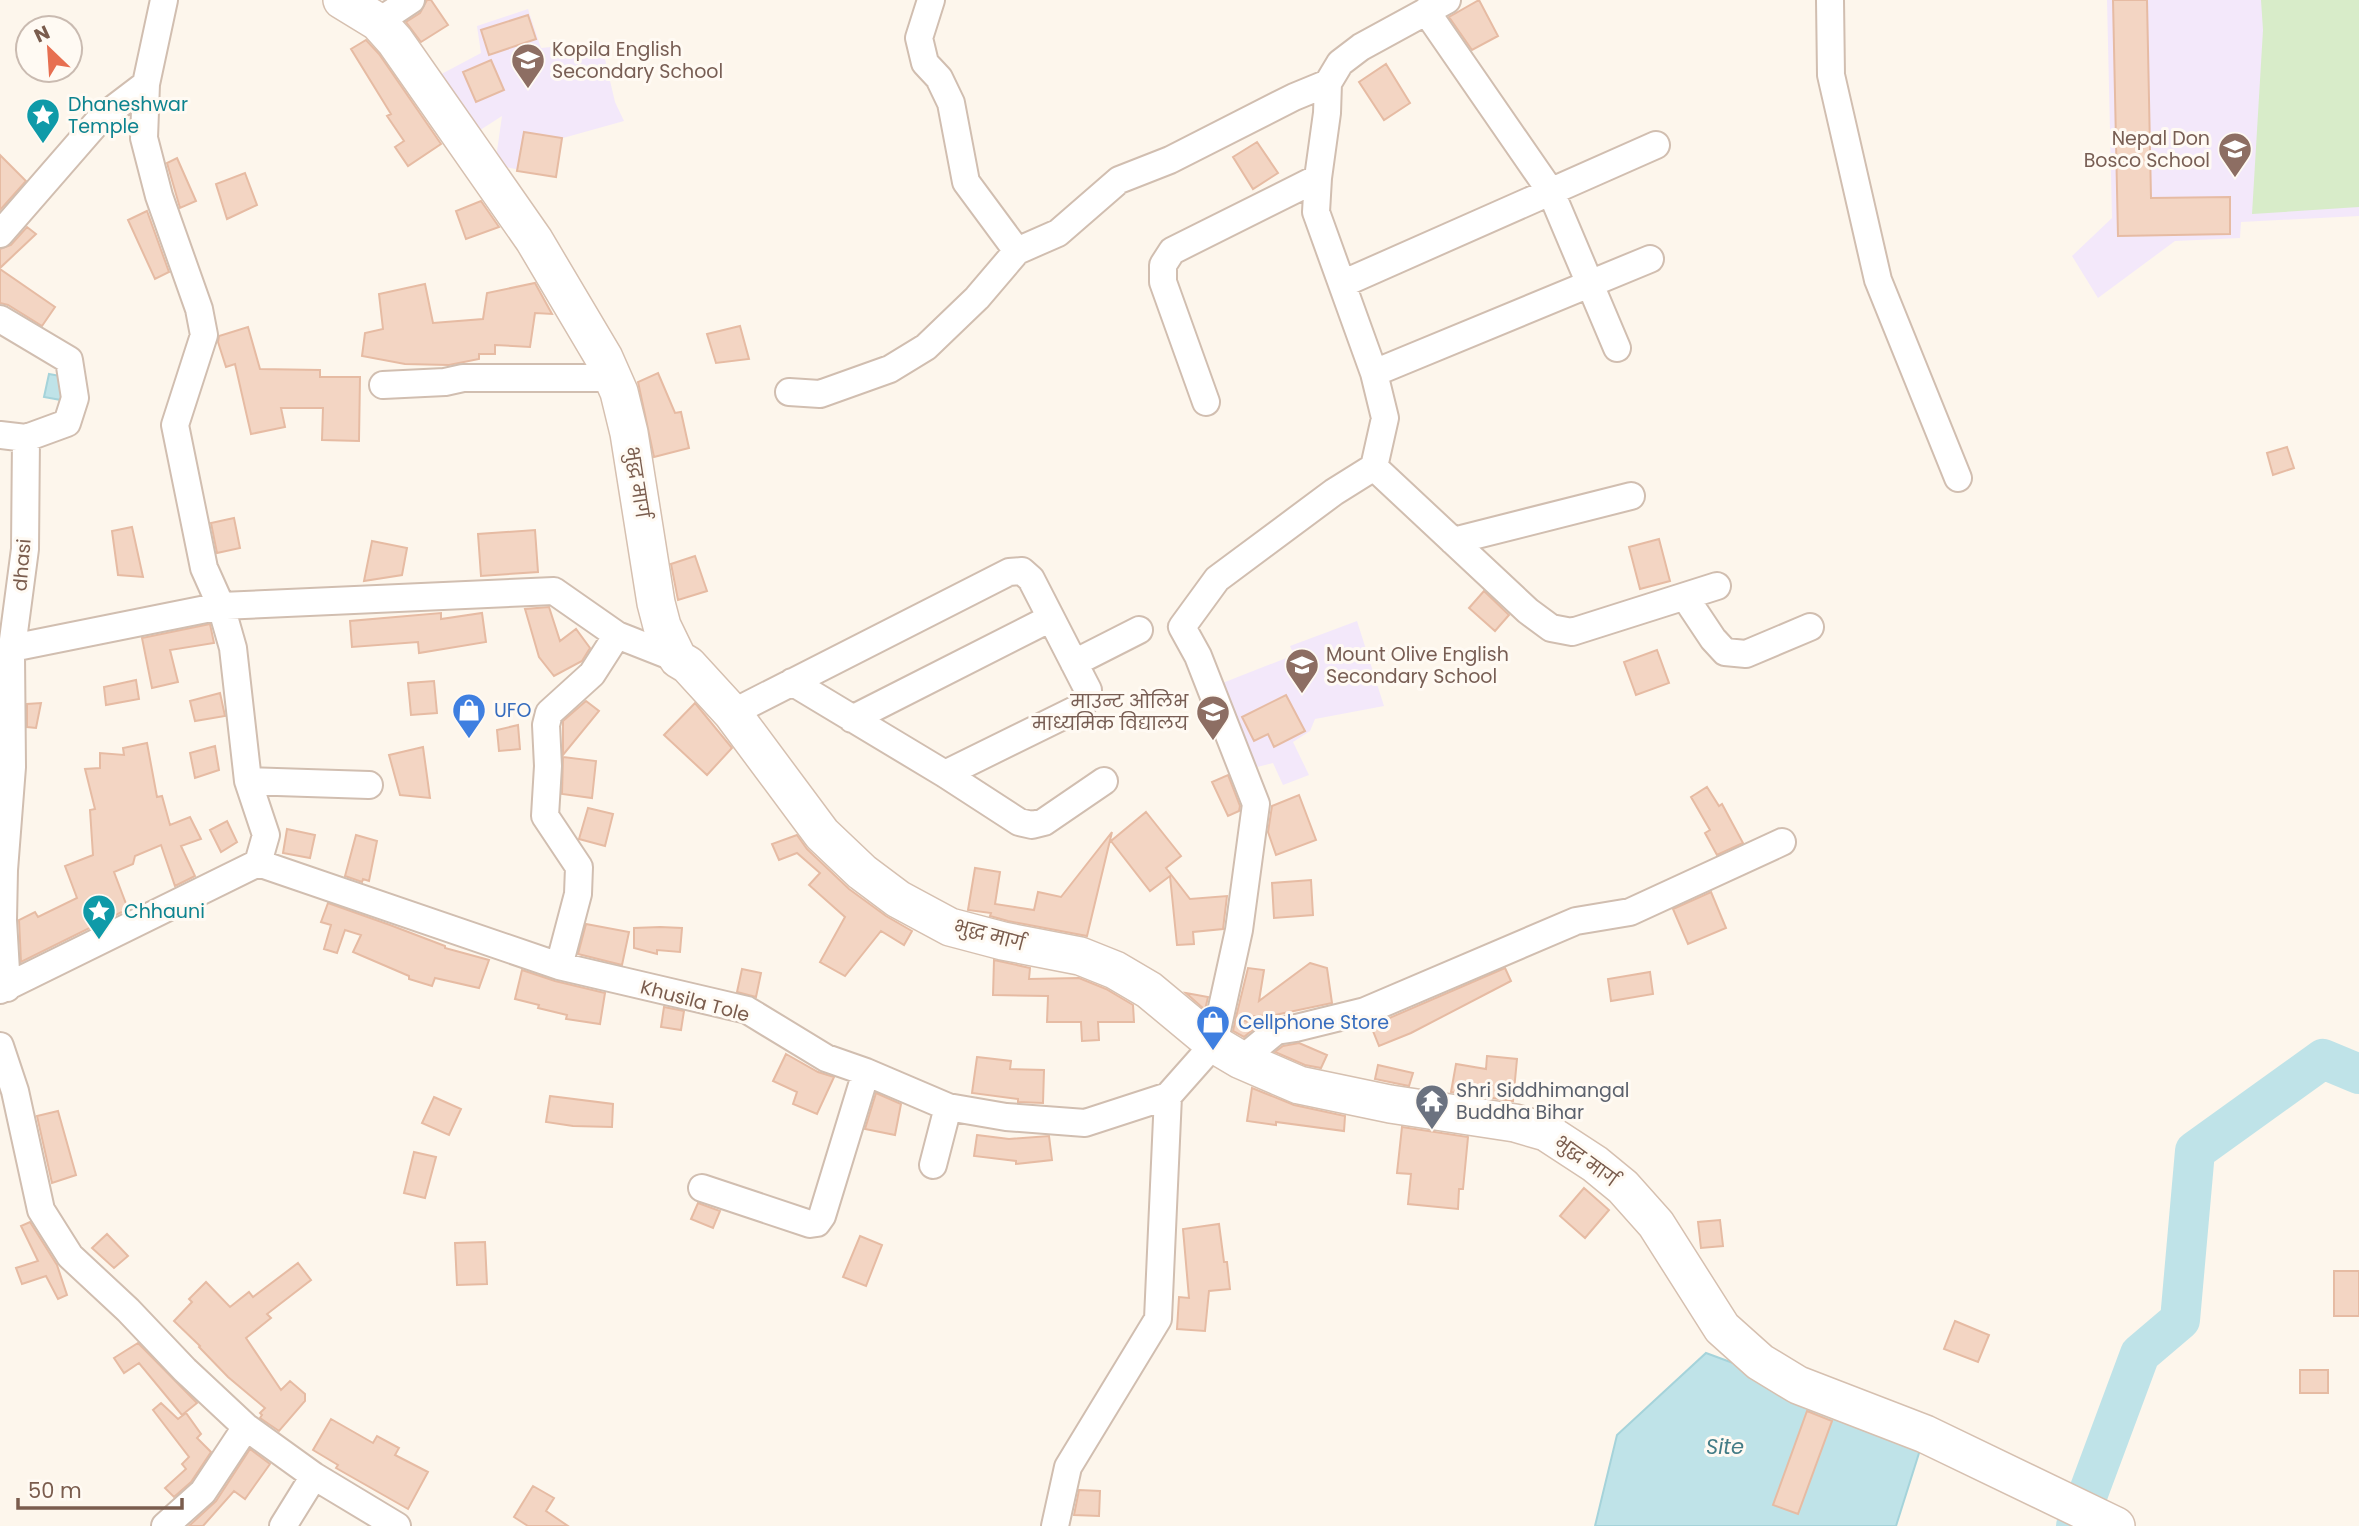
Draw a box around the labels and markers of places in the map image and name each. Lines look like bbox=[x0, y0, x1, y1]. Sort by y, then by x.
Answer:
place label: Kopila English Secondary School bbox=[552, 36, 723, 85]
school or university icon: Kopila English Secondary School bbox=[509, 41, 547, 90]
place label: Dhaneshwar Temple bbox=[68, 91, 188, 140]
place icon: Dhaneshwar Temple bbox=[24, 96, 62, 145]
place label: Nepal Don Bosco School bbox=[2084, 125, 2210, 174]
school or university icon: Nepal Don Bosco School bbox=[2216, 130, 2254, 179]
place label: Mount Olive English Secondary School bbox=[1326, 641, 1509, 690]
school or university icon: Mount Olive English Secondary School bbox=[1283, 646, 1321, 695]
place label: माउन्ट ओलिभ माध्यमिक विद्यालय bbox=[1031, 688, 1189, 737]
shop icon: UFO bbox=[450, 691, 488, 740]
school or university icon: माउन्ट ओलिभ माध्यमिक विद्यालय bbox=[1194, 693, 1232, 742]
place label: UFO bbox=[494, 697, 531, 724]
place icon: Chhauni bbox=[80, 892, 118, 941]
place label: Chhauni bbox=[124, 898, 205, 925]
shop icon: Cellphone Store bbox=[1194, 1003, 1232, 1052]
place label: Cellphone Store bbox=[1238, 1009, 1389, 1036]
place label: Shri Siddhimangal Buddha Bihar bbox=[1456, 1077, 1629, 1126]
temple icon: Shri Siddhimangal Buddha Bihar bbox=[1413, 1082, 1451, 1131]

